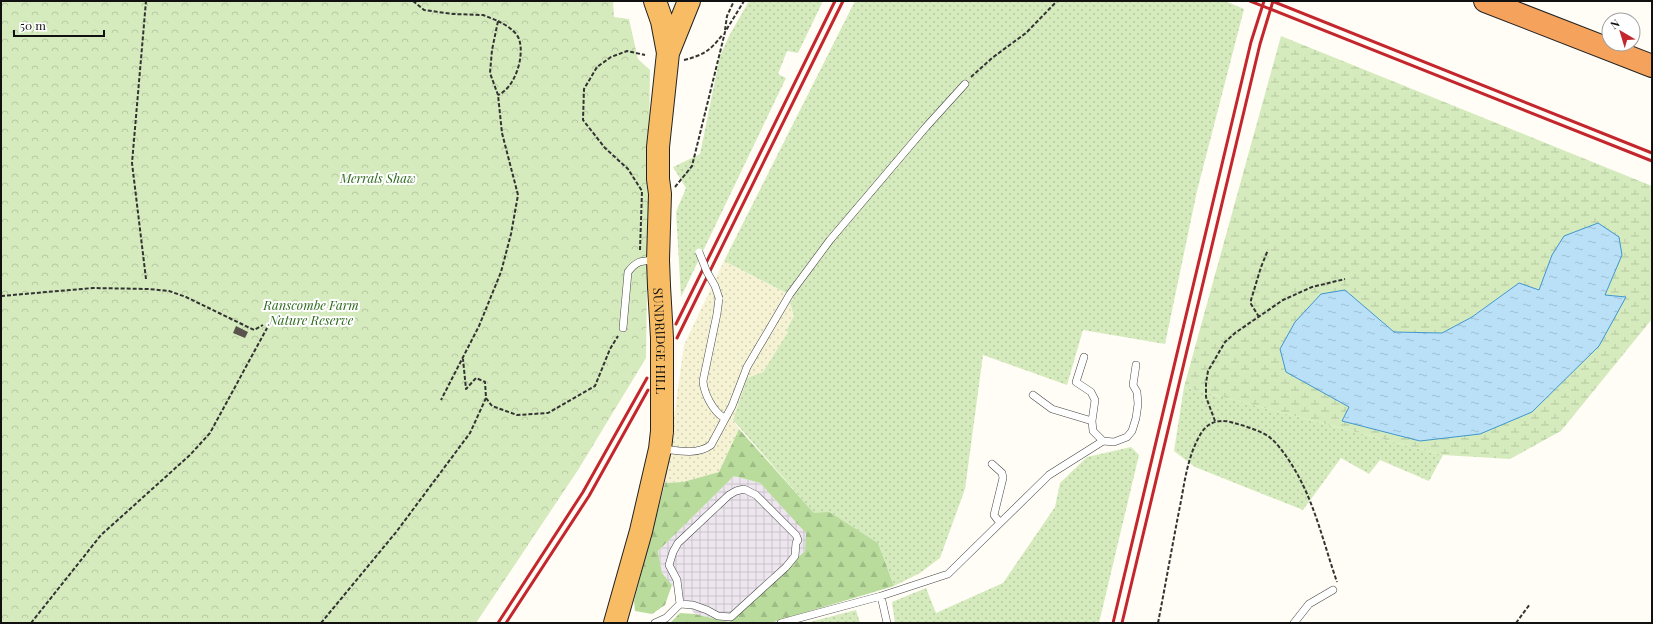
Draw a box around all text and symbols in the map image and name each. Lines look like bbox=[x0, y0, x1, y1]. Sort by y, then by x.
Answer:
scale bar bbox=[14, 12, 104, 38]
north arrow bbox=[1601, 12, 1641, 52]
text: N bbox=[1607, 15, 1622, 32]
text: 50 m bbox=[20, 17, 46, 33]
park label: Merrals Shaw bbox=[339, 169, 416, 186]
street label: SUNDRIDGE HILL bbox=[651, 287, 671, 395]
park label: Ranscombe Farm Nature Reserve bbox=[262, 296, 359, 328]

